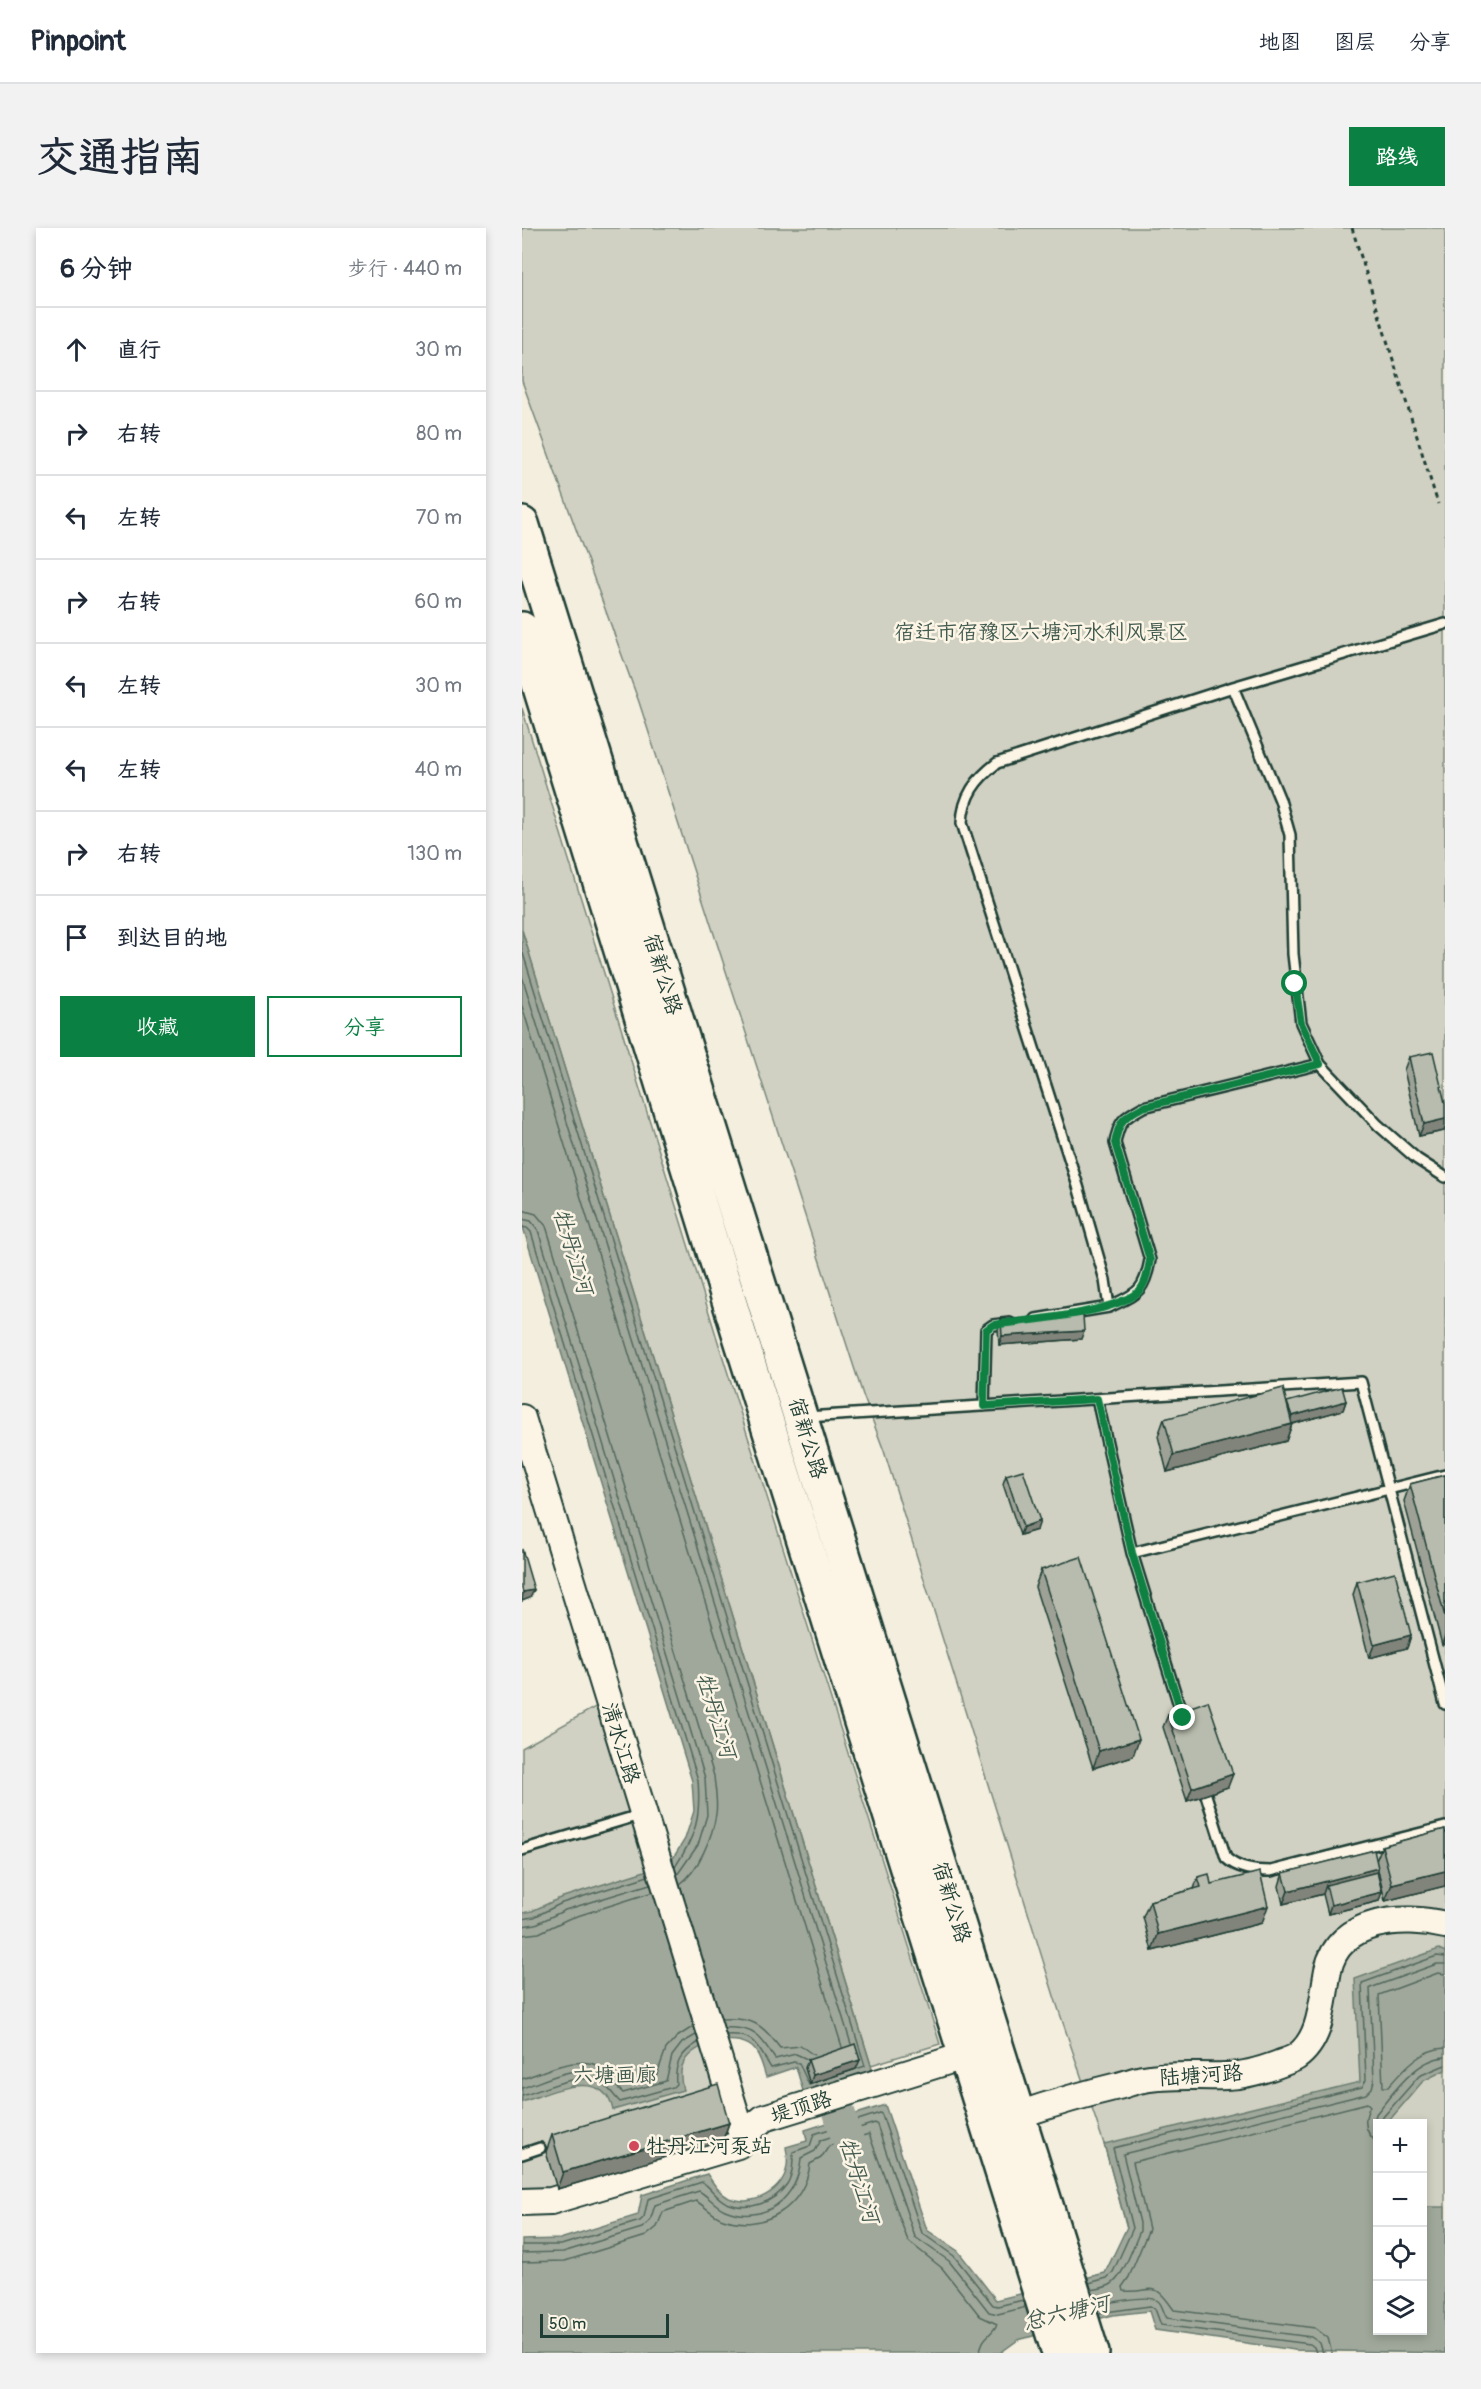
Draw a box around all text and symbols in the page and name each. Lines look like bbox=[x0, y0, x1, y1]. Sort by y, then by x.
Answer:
text: Pinpoint bbox=[30, 24, 126, 59]
text: 地图 bbox=[1259, 29, 1301, 56]
text: 图层 bbox=[1334, 29, 1376, 56]
text: 分享 bbox=[1409, 29, 1451, 56]
button: 路线 bbox=[1349, 127, 1445, 186]
text: 交通指南 bbox=[36, 132, 204, 184]
text: 6 分钟 bbox=[60, 253, 133, 285]
text: 步行 · 440 m bbox=[348, 256, 462, 281]
icon: ahead bbox=[60, 333, 93, 366]
text: 直行 bbox=[117, 336, 161, 364]
text: 30 m bbox=[415, 337, 462, 362]
icon: right bbox=[60, 417, 93, 450]
text: 右转 bbox=[117, 420, 161, 448]
text: 80 m bbox=[416, 421, 462, 446]
icon: left bbox=[60, 501, 93, 534]
text: 左转 bbox=[117, 504, 161, 532]
text: 70 m bbox=[416, 505, 462, 530]
icon: right bbox=[60, 585, 93, 618]
text: 右转 bbox=[117, 588, 161, 616]
text: 60 m bbox=[415, 589, 462, 614]
park label: 宿迁市宿豫区六塘河水利风景区 bbox=[894, 619, 1188, 646]
icon: left bbox=[60, 669, 93, 702]
text: 左转 bbox=[117, 672, 161, 700]
text: 30 m bbox=[415, 673, 462, 698]
icon: left bbox=[60, 753, 93, 786]
text: 左转 bbox=[117, 756, 161, 784]
text: 40 m bbox=[415, 757, 462, 782]
icon: right bbox=[60, 837, 93, 870]
text: 右转 bbox=[117, 840, 161, 868]
text: 130 m bbox=[407, 841, 462, 866]
icon: arrive bbox=[60, 921, 93, 954]
text: 到达目的地 bbox=[117, 924, 227, 952]
street label: 宿新公路 bbox=[637, 930, 688, 1018]
route start bbox=[1281, 970, 1307, 996]
button: 收藏 bbox=[60, 996, 255, 1057]
button: 分享 bbox=[267, 996, 462, 1057]
water label: 牡丹江河 bbox=[547, 1205, 600, 1300]
street label: 宿新公路 bbox=[782, 1394, 833, 1482]
water label: 牡丹江河 bbox=[690, 1669, 743, 1764]
street label: 清水江路 bbox=[595, 1699, 646, 1787]
route end bbox=[1169, 1704, 1195, 1730]
street label: 宿新公路 bbox=[926, 1858, 977, 1946]
street label: 陆塘河路 bbox=[1158, 2059, 1244, 2092]
park label: 六塘画廊 bbox=[573, 2062, 657, 2089]
street label: 堤顶路 bbox=[767, 2085, 835, 2130]
map controls bbox=[1373, 2119, 1427, 2335]
button: + bbox=[1373, 2119, 1427, 2173]
place label: 牡丹江河泵站 bbox=[646, 2133, 772, 2160]
water label: 牡丹江河 bbox=[833, 2134, 886, 2229]
marker: 牡丹江河泵站 bbox=[627, 2139, 641, 2153]
button: − bbox=[1373, 2173, 1427, 2227]
button: locate bbox=[1373, 2227, 1427, 2281]
button: layers bbox=[1373, 2281, 1427, 2335]
water label: 总六塘河 bbox=[1020, 2289, 1115, 2337]
scale bar bbox=[540, 2311, 669, 2338]
text: 50 m bbox=[549, 2314, 586, 2334]

